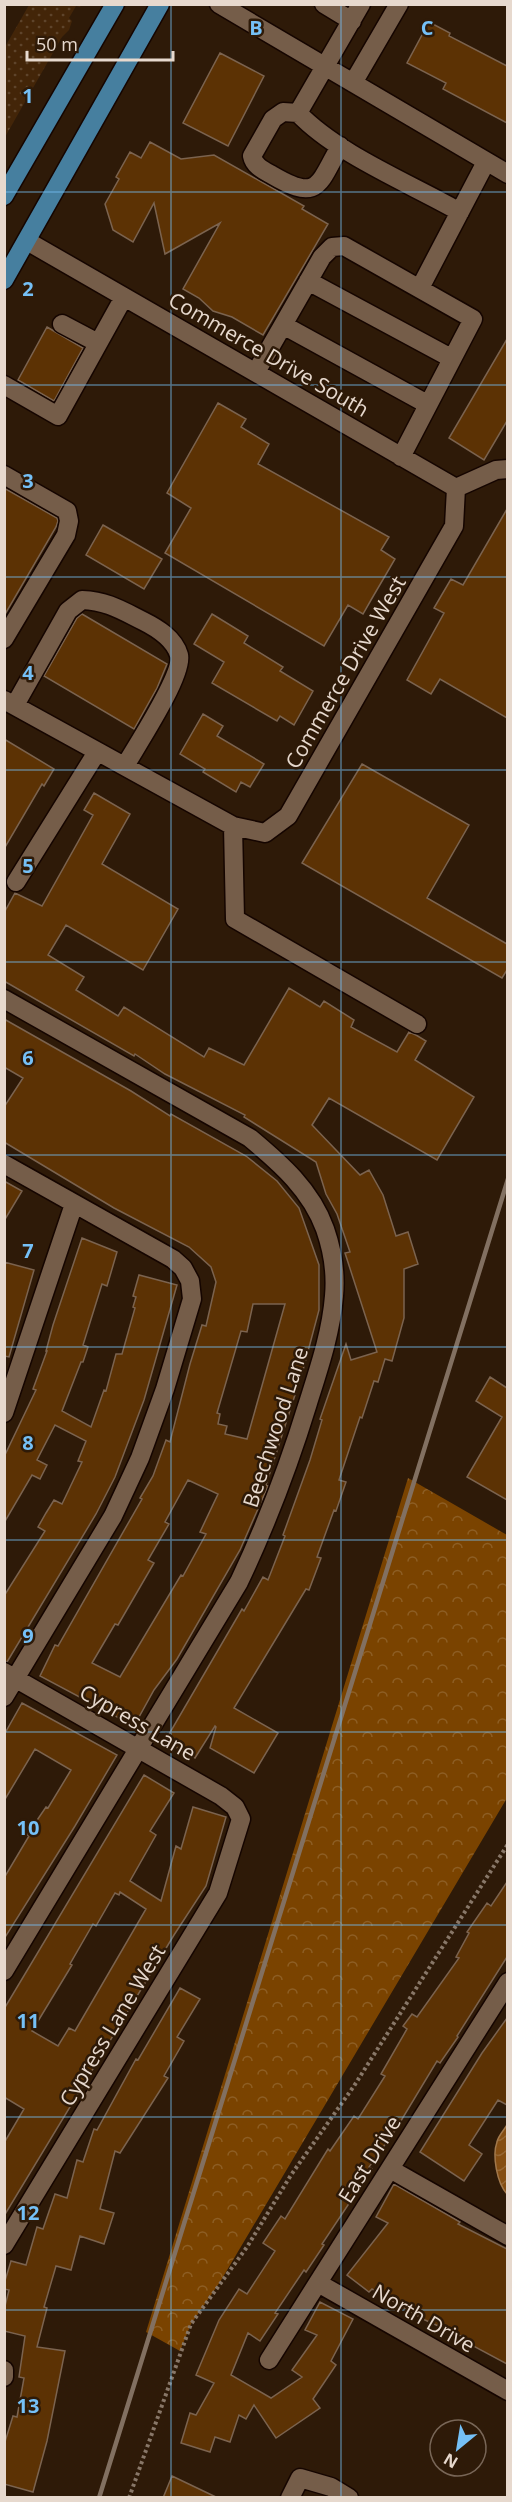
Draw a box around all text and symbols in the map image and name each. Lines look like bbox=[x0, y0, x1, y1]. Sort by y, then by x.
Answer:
text: B bbox=[249, 14, 263, 41]
text: C bbox=[421, 14, 434, 41]
scale bar bbox=[27, 24, 172, 62]
text: 50 m bbox=[36, 32, 78, 56]
text: 1 bbox=[22, 82, 34, 109]
text: 2 bbox=[22, 275, 34, 302]
street label: Commerce Drive South bbox=[164, 285, 374, 423]
text: 3 bbox=[22, 467, 34, 494]
street label: Commerce Drive West bbox=[278, 571, 412, 773]
text: 4 bbox=[22, 659, 34, 686]
text: 5 bbox=[22, 852, 34, 879]
text: 6 bbox=[22, 1044, 34, 1071]
text: 7 bbox=[22, 1237, 34, 1264]
street label: Beechwood Lane bbox=[236, 1343, 314, 1511]
text: 8 bbox=[22, 1429, 34, 1456]
text: 9 bbox=[22, 1622, 34, 1649]
street label: Cypress Lane bbox=[75, 1677, 201, 1767]
text: 10 bbox=[17, 1814, 39, 1841]
street label: Cypress Lane West bbox=[53, 1939, 171, 2111]
text: 11 bbox=[17, 2007, 39, 2034]
street label: East Drive bbox=[331, 2110, 407, 2208]
text: 12 bbox=[17, 2199, 39, 2226]
street label: North Drive bbox=[368, 2277, 480, 2359]
text: 13 bbox=[17, 2392, 39, 2419]
north arrow bbox=[428, 2418, 488, 2478]
text: N bbox=[439, 2448, 462, 2474]

